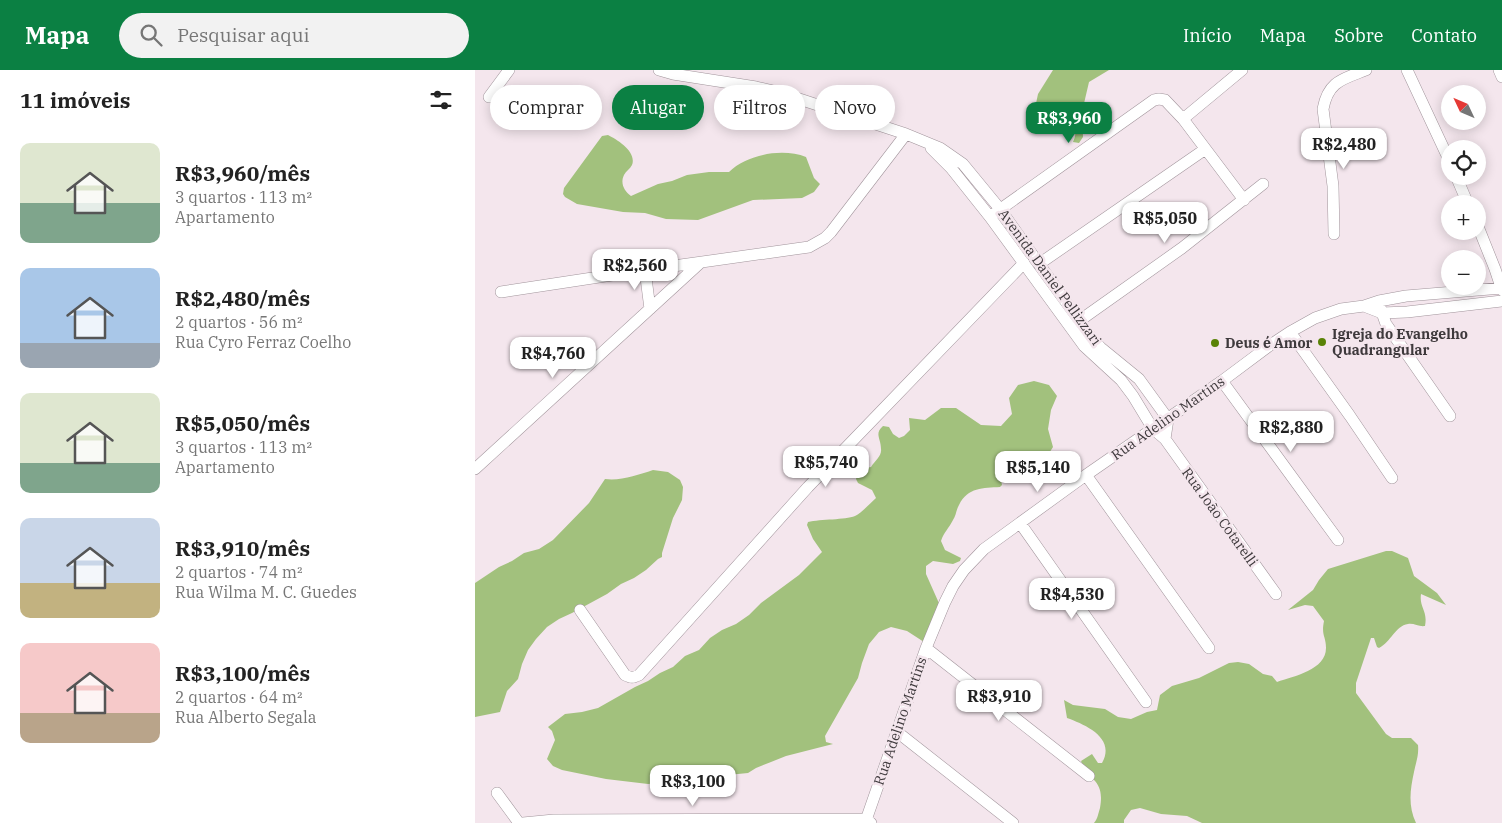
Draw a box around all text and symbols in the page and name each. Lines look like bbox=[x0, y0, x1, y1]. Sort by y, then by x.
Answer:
search box bbox=[119, 13, 469, 58]
text: Mapa bbox=[25, 19, 89, 51]
icon: search bbox=[137, 21, 165, 49]
text: Pesquisar aqui bbox=[177, 23, 309, 47]
text: Início bbox=[1183, 24, 1232, 47]
text: Mapa bbox=[1260, 24, 1306, 47]
text: Sobre bbox=[1334, 24, 1383, 47]
text: Contato bbox=[1411, 24, 1477, 47]
chip: Comprar bbox=[490, 85, 602, 130]
chip: Alugar bbox=[612, 85, 704, 130]
chip: Filtros bbox=[714, 85, 805, 130]
chip: Novo bbox=[815, 85, 895, 130]
north arrow bbox=[1441, 85, 1486, 130]
map controls bbox=[1441, 85, 1486, 295]
text: 11 imóveis bbox=[20, 86, 131, 114]
icon: filters bbox=[427, 86, 455, 114]
pin: R$3,960 bbox=[1023, 102, 1115, 144]
text: R$3,960 bbox=[1037, 108, 1101, 128]
pin: R$2,480 bbox=[1298, 128, 1390, 170]
text: R$2,480 bbox=[1312, 134, 1376, 154]
button: locate bbox=[1441, 140, 1486, 185]
text: R$3,960/mês bbox=[175, 159, 310, 187]
icon: home bbox=[60, 163, 120, 223]
text: 3 quartos · 113 m² bbox=[175, 187, 312, 207]
button: + bbox=[1441, 195, 1486, 240]
pin: R$5,050 bbox=[1119, 202, 1211, 244]
street label: Avenida Daniel Pellizzari bbox=[995, 205, 1105, 349]
text: Apartamento bbox=[175, 207, 275, 227]
text: R$5,050 bbox=[1133, 208, 1197, 228]
pin: R$2,560 bbox=[589, 248, 681, 291]
button: − bbox=[1441, 250, 1486, 295]
text: R$2,560 bbox=[603, 255, 667, 275]
text: R$2,480/mês bbox=[175, 284, 310, 312]
icon: home bbox=[60, 288, 120, 348]
text: 2 quartos · 56 m² bbox=[175, 312, 303, 332]
place label: Igreja do Evangelho Quadrangular bbox=[1332, 325, 1468, 359]
text: Rua Cyro Ferraz Coelho bbox=[175, 332, 351, 352]
place label: Deus é Amor bbox=[1225, 334, 1313, 352]
pin: R$4,760 bbox=[507, 336, 599, 379]
marker: Igreja do Evangelho Quadrangular bbox=[1316, 336, 1328, 348]
marker: Deus é Amor bbox=[1209, 337, 1221, 349]
text: R$4,760 bbox=[521, 343, 585, 363]
street label: Rua Adelino Martins bbox=[1108, 372, 1228, 464]
text: R$5,050/mês bbox=[175, 409, 310, 437]
pin: R$2,880 bbox=[1245, 410, 1337, 453]
icon: home bbox=[60, 413, 120, 473]
text: R$2,880 bbox=[1259, 417, 1323, 437]
text: 3 quartos · 113 m² bbox=[175, 437, 312, 457]
pin: R$5,740 bbox=[780, 446, 872, 488]
pin: R$5,140 bbox=[992, 450, 1084, 493]
text: R$5,740 bbox=[794, 452, 858, 472]
text: Apartamento bbox=[175, 457, 275, 477]
text: R$5,140 bbox=[1006, 457, 1070, 477]
street label: Rua João Cotarelli bbox=[1178, 464, 1262, 570]
text: R$3,910/mês bbox=[175, 534, 310, 562]
icon: home bbox=[60, 538, 120, 598]
text: 2 quartos · 74 m² bbox=[175, 562, 303, 582]
pin: R$4,530 bbox=[1026, 578, 1118, 620]
text: Rua Wilma M. C. Guedes bbox=[175, 582, 357, 602]
text: R$4,530 bbox=[1040, 584, 1104, 604]
street label: Rua Adelino Martins bbox=[870, 654, 930, 788]
text: R$3,100/mês bbox=[175, 659, 310, 687]
icon: home bbox=[60, 663, 120, 723]
pin: R$3,910 bbox=[953, 680, 1045, 722]
text: R$3,910 bbox=[967, 686, 1031, 706]
text: 2 quartos · 64 m² bbox=[175, 687, 303, 707]
text: Rua Alberto Segala bbox=[175, 707, 317, 727]
pin: R$3,100 bbox=[647, 764, 739, 807]
text: R$3,100 bbox=[661, 771, 725, 791]

